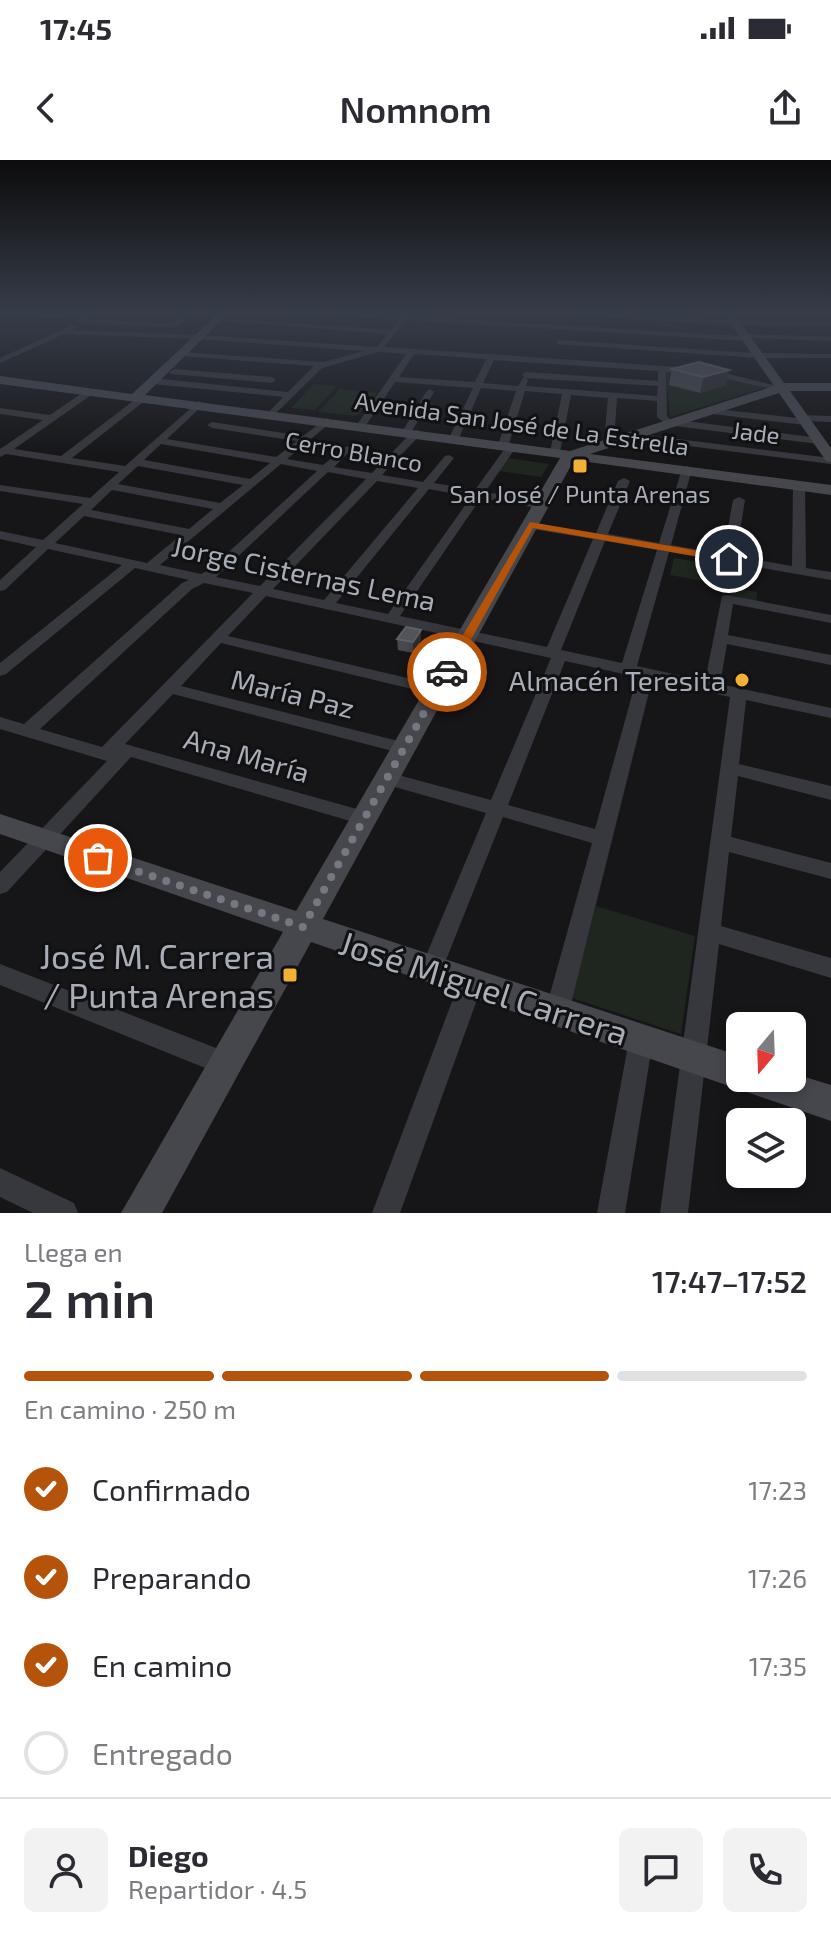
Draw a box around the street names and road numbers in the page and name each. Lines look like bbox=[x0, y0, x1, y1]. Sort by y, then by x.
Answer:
street label: Avenida San José de La Estrella bbox=[353, 385, 691, 461]
street label: Jade bbox=[730, 415, 782, 449]
street label: Cerro Blanco bbox=[283, 425, 425, 477]
street label: Jorge Cisternas Lema bbox=[169, 528, 439, 618]
street label: María Paz bbox=[228, 661, 358, 725]
street label: Ana María bbox=[180, 721, 314, 789]
street label: José Miguel Carrera bbox=[334, 921, 634, 1053]

